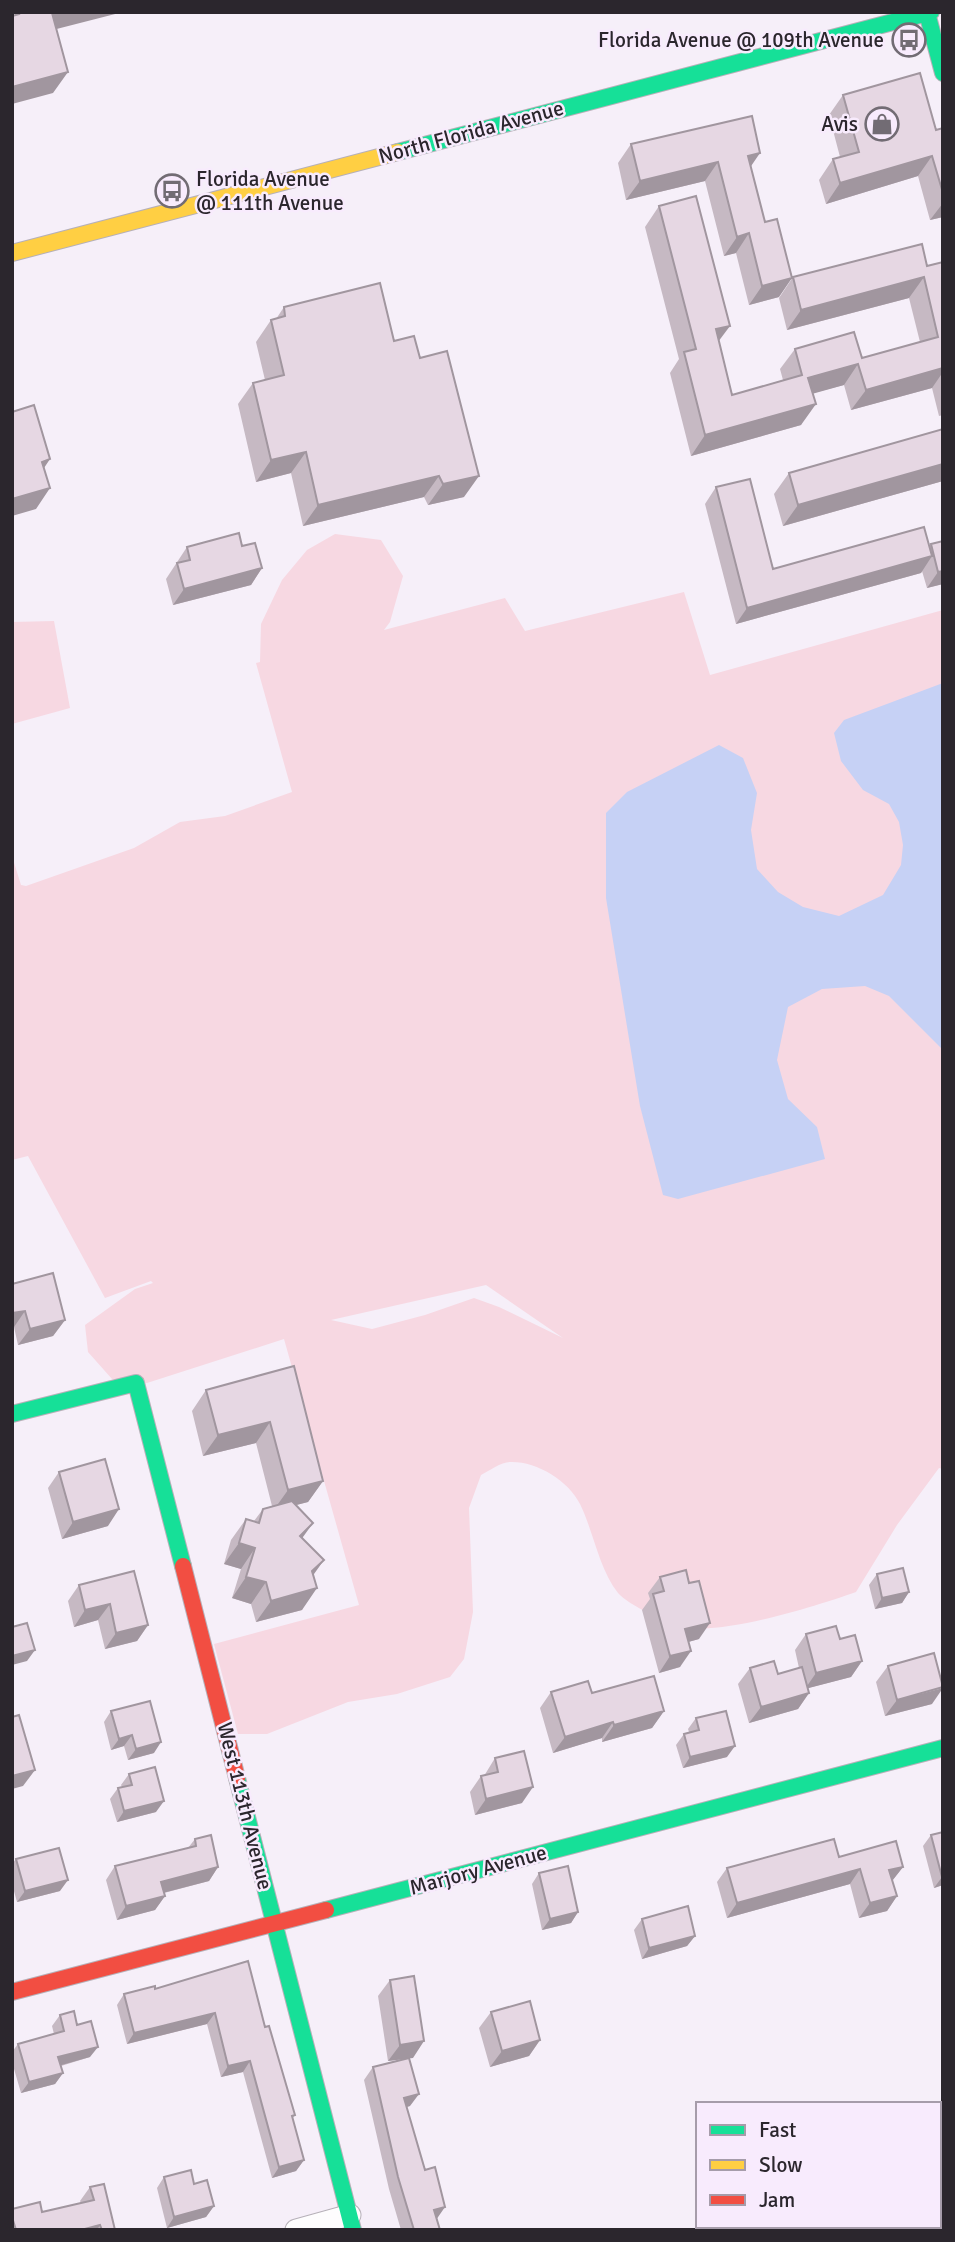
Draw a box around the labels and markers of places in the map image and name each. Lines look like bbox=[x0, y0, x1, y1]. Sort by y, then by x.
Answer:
bus stop icon: Florida Avenue @ 109th Avenue bbox=[890, 21, 928, 59]
place label: Florida Avenue @ 109th Avenue bbox=[598, 27, 884, 53]
shop icon: Avis bbox=[863, 105, 901, 143]
place label: Avis bbox=[821, 111, 858, 137]
place label: Florida Avenue @ 111th Avenue bbox=[196, 166, 344, 216]
bus stop icon: Florida Avenue @ 111th Avenue bbox=[153, 172, 191, 210]

